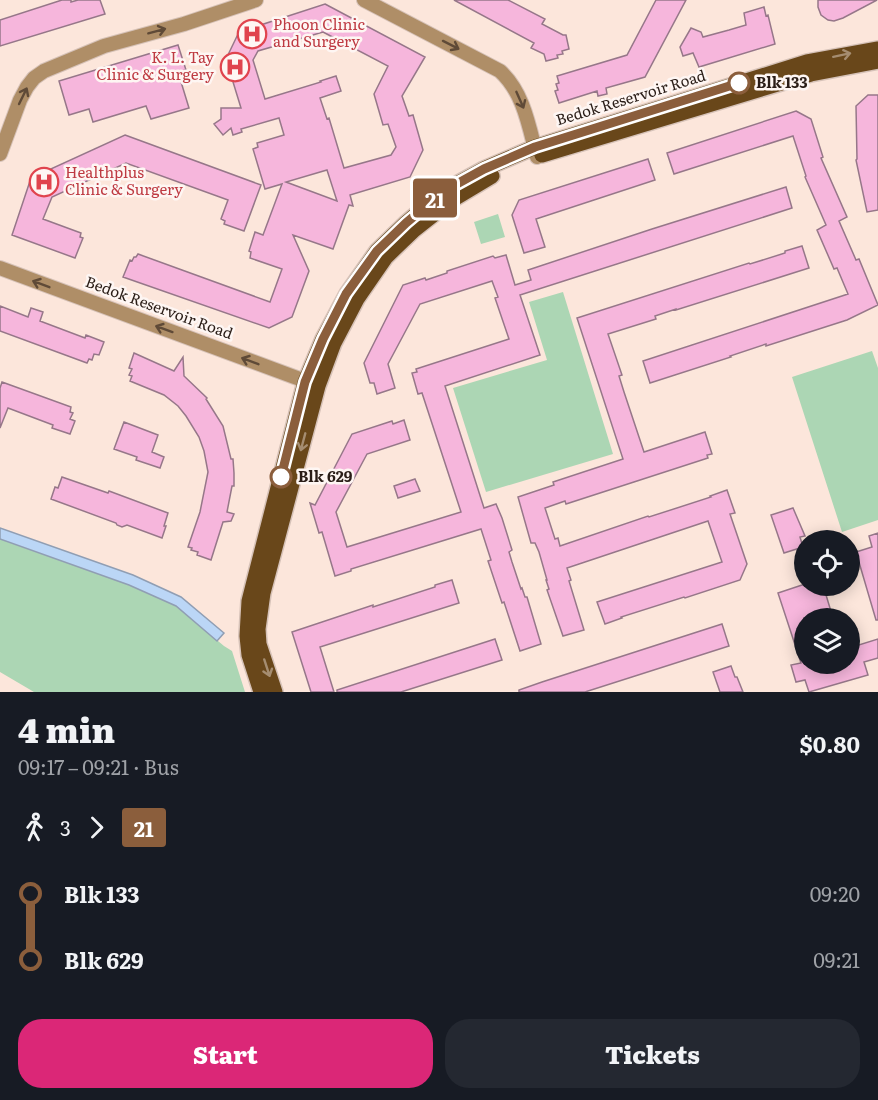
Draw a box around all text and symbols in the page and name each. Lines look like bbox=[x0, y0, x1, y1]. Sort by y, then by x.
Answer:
place label: Phoon Clinic and Surgery bbox=[273, 12, 366, 52]
hospital icon: Phoon Clinic and Surgery bbox=[236, 18, 268, 50]
one-way arrow bbox=[148, 25, 167, 36]
one-way arrow bbox=[441, 40, 459, 51]
place label: K. L. Tay Clinic & Surgery bbox=[96, 45, 214, 85]
one-way arrow bbox=[832, 49, 852, 60]
hospital icon: K. L. Tay Clinic & Surgery bbox=[219, 51, 251, 83]
street label: Bedok Reservoir Road bbox=[553, 63, 708, 130]
place label: Blk 133 bbox=[756, 70, 808, 93]
marker: Blk 133 bbox=[728, 72, 750, 94]
one-way arrow bbox=[17, 87, 29, 105]
one-way arrow bbox=[514, 91, 526, 109]
place label: Healthplus Clinic & Surgery bbox=[65, 160, 183, 200]
hospital icon: Healthplus Clinic & Surgery bbox=[28, 166, 60, 198]
line badge: 21 bbox=[408, 178, 462, 218]
text: 21 bbox=[425, 183, 445, 214]
street label: Bedok Reservoir Road bbox=[82, 269, 237, 344]
one-way arrow bbox=[32, 278, 51, 289]
one-way arrow bbox=[155, 323, 174, 334]
one-way arrow bbox=[241, 355, 260, 366]
one-way arrow bbox=[297, 433, 308, 452]
place label: Blk 629 bbox=[298, 464, 353, 487]
marker: Blk 629 bbox=[270, 466, 292, 488]
map controls bbox=[794, 530, 860, 674]
button: locate bbox=[794, 530, 860, 596]
button: layers bbox=[794, 608, 860, 674]
one-way arrow bbox=[262, 658, 273, 677]
text: 4 min bbox=[18, 704, 115, 753]
text: $0.80 bbox=[800, 727, 860, 760]
text: 09:17 – 09:21 · Bus bbox=[18, 751, 179, 781]
icon: walk bbox=[18, 811, 51, 844]
icon: forward bbox=[80, 811, 113, 844]
text: 3 bbox=[60, 812, 71, 842]
text: 21 bbox=[134, 812, 154, 843]
text: Blk 133 bbox=[64, 877, 140, 910]
text: 09:20 bbox=[810, 878, 860, 908]
text: Blk 629 bbox=[64, 943, 144, 976]
text: 09:21 bbox=[813, 944, 860, 974]
button: Start bbox=[18, 1019, 433, 1088]
button: Tickets bbox=[445, 1019, 860, 1088]

